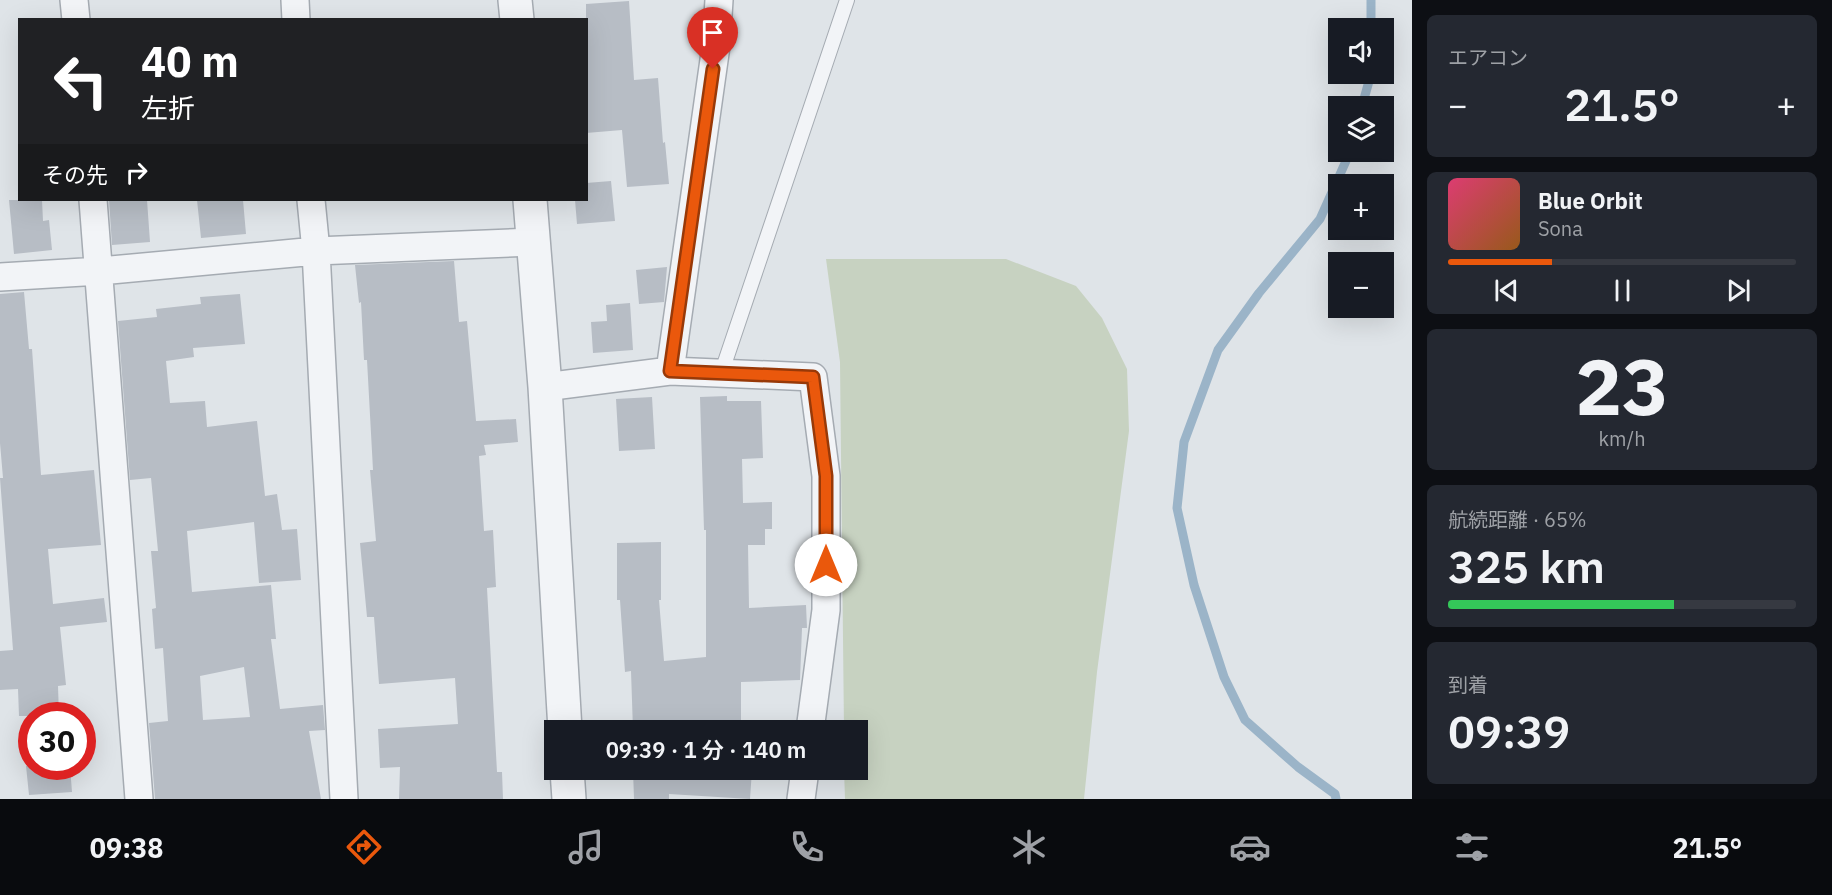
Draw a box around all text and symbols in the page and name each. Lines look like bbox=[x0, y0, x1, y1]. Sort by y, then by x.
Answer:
pin bbox=[687, 7, 738, 69]
icon: arrive bbox=[696, 16, 729, 49]
map controls bbox=[1328, 18, 1394, 318]
button: sound bbox=[1328, 18, 1394, 84]
text: 40 m bbox=[141, 34, 239, 89]
icon: left bbox=[42, 42, 120, 120]
text: エアコン bbox=[1448, 44, 1528, 71]
text: 21.5° bbox=[1564, 75, 1680, 133]
text: − bbox=[1448, 83, 1468, 126]
text: + bbox=[1776, 83, 1796, 126]
text: 左折 bbox=[141, 90, 195, 125]
button: layers bbox=[1328, 96, 1394, 162]
icon: right bbox=[120, 156, 153, 189]
text: その先 bbox=[42, 160, 108, 189]
button: + bbox=[1328, 174, 1394, 240]
text: Blue Orbit bbox=[1538, 186, 1643, 215]
text: Sona bbox=[1538, 215, 1583, 242]
button: − bbox=[1328, 252, 1394, 318]
icon: previous bbox=[1490, 274, 1523, 307]
icon: pause bbox=[1606, 274, 1639, 307]
icon: next bbox=[1722, 274, 1755, 307]
text: 23 bbox=[1575, 335, 1669, 436]
text: km/h bbox=[1598, 425, 1646, 452]
text: 航続距離 · 65% bbox=[1448, 506, 1587, 533]
position arrow bbox=[794, 533, 858, 597]
text: 325 km bbox=[1448, 537, 1605, 595]
text: 到着 bbox=[1448, 671, 1488, 698]
speed limit sign: 30 bbox=[18, 702, 96, 780]
text: 09:39 bbox=[1448, 702, 1570, 760]
text: 09:39 · 1 分 · 140 m bbox=[606, 735, 806, 764]
icon: directions bbox=[343, 826, 385, 868]
icon: music bbox=[565, 826, 607, 868]
icon: phone bbox=[786, 826, 828, 868]
icon: climate bbox=[1008, 826, 1050, 868]
icon: car bbox=[1229, 826, 1271, 868]
icon: filters bbox=[1451, 826, 1493, 868]
text: 09:38 bbox=[90, 830, 164, 865]
text: 21.5° bbox=[1672, 830, 1742, 865]

